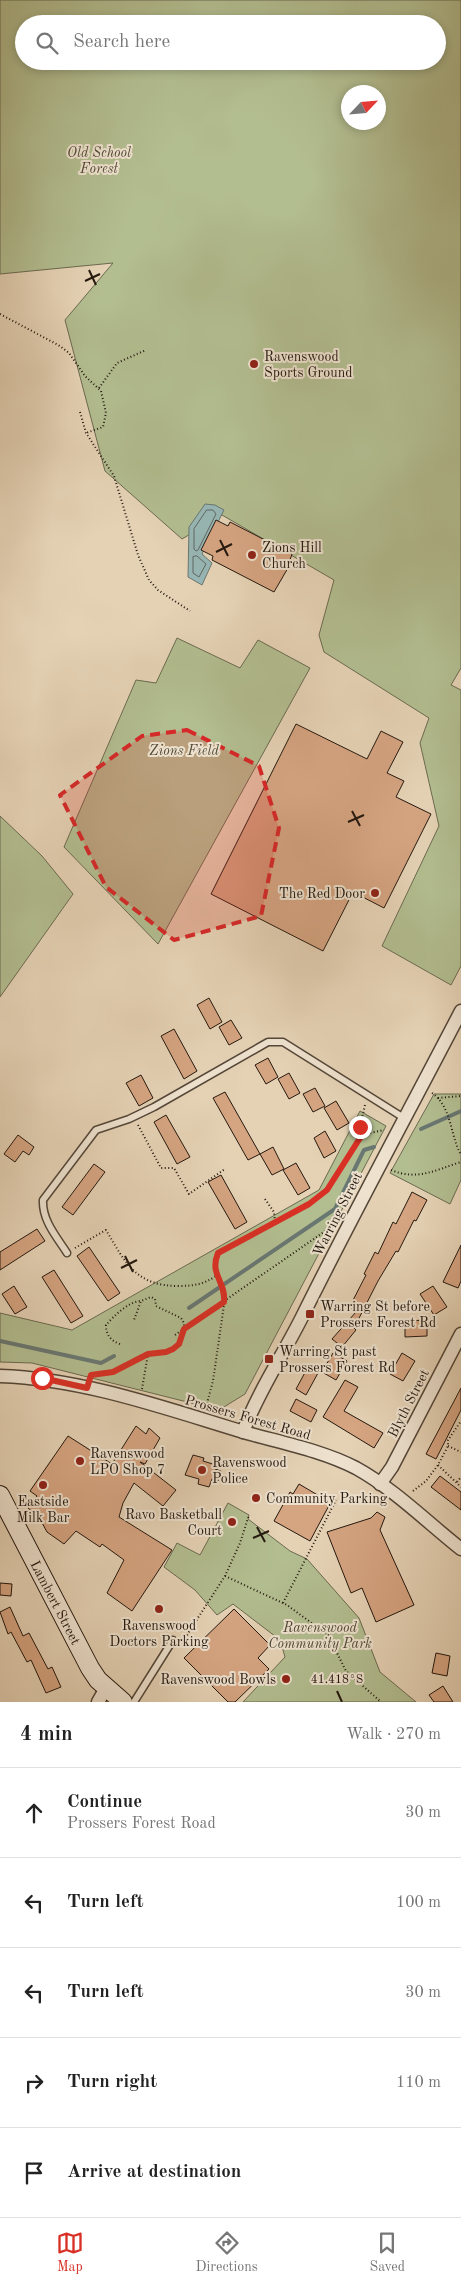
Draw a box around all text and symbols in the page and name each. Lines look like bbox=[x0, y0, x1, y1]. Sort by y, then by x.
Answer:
search box bbox=[15, 15, 446, 70]
icon: search bbox=[33, 29, 61, 57]
text: Search here bbox=[73, 33, 170, 52]
north arrow bbox=[341, 85, 386, 130]
park label: Old School Forest bbox=[67, 146, 131, 176]
place label: Ravenswood Sports Ground bbox=[264, 350, 353, 380]
marker: Ravenswood Sports Ground bbox=[248, 358, 260, 370]
place label: Zions Hill Church bbox=[262, 541, 322, 571]
marker: Zions Hill Church bbox=[246, 549, 258, 561]
park label: Zions Field bbox=[149, 744, 220, 758]
place label: The Red Door bbox=[279, 887, 365, 901]
marker: The Red Door bbox=[369, 887, 381, 899]
route end bbox=[349, 1116, 372, 1139]
street label: Warring Street bbox=[311, 1170, 365, 1259]
place label: Warring St before Prossers Forest Rd bbox=[320, 1300, 436, 1330]
marker: Warring St before Prossers Forest Rd bbox=[304, 1308, 316, 1320]
place label: Warring St past Prossers Forest Rd bbox=[279, 1345, 395, 1375]
marker: Warring St past Prossers Forest Rd bbox=[263, 1353, 275, 1365]
route start bbox=[31, 1367, 54, 1390]
street label: Blyth Street bbox=[386, 1367, 432, 1440]
street label: Prossers Forest Road bbox=[183, 1393, 312, 1443]
place label: Ravenswood LPO Shop 7 bbox=[90, 1447, 165, 1477]
marker: Ravenswood LPO Shop 7 bbox=[74, 1455, 86, 1467]
place label: Ravenswood Police bbox=[212, 1456, 287, 1486]
marker: Ravenswood Police bbox=[196, 1464, 208, 1476]
marker: Eastside Milk Bar bbox=[37, 1479, 49, 1491]
marker: Community Parking bbox=[250, 1492, 262, 1504]
place label: Community Parking bbox=[266, 1492, 388, 1506]
place label: Eastside Milk Bar bbox=[17, 1495, 70, 1525]
place label: Ravo Basketball Court bbox=[125, 1508, 222, 1538]
marker: Ravo Basketball Court bbox=[226, 1516, 238, 1528]
street label: Lambert Street bbox=[27, 1558, 83, 1647]
marker: Ravenswood Doctors Parking bbox=[153, 1603, 165, 1615]
place label: Ravenswood Doctors Parking bbox=[109, 1619, 209, 1649]
park label: Ravenswood Community Park bbox=[268, 1621, 372, 1652]
place label: Ravenswood Bowls bbox=[160, 1673, 276, 1687]
marker: Ravenswood Bowls bbox=[280, 1673, 292, 1685]
text: 41.418°S bbox=[311, 1674, 363, 1686]
text: 4 min bbox=[20, 1724, 73, 1745]
text: Walk · 270 m bbox=[346, 1727, 441, 1743]
text: Continue bbox=[67, 1793, 142, 1812]
icon: ahead bbox=[20, 1799, 48, 1827]
text: 30 m bbox=[405, 1805, 441, 1821]
text: Prossers Forest Road bbox=[67, 1816, 216, 1832]
icon: left bbox=[20, 1889, 48, 1917]
text: Turn left bbox=[67, 1893, 144, 1912]
text: 100 m bbox=[396, 1895, 441, 1911]
icon: left bbox=[20, 1979, 48, 2007]
text: Turn left bbox=[67, 1983, 144, 2002]
text: 30 m bbox=[405, 1985, 441, 2001]
icon: right bbox=[20, 2069, 48, 2097]
text: Turn right bbox=[67, 2073, 157, 2092]
text: 110 m bbox=[396, 2075, 441, 2091]
icon: arrive bbox=[20, 2159, 48, 2187]
text: Arrive at destination bbox=[67, 2163, 241, 2182]
tab: Map bbox=[56, 2229, 84, 2276]
tab: Directions bbox=[196, 2229, 258, 2276]
tab: Saved bbox=[369, 2229, 405, 2276]

